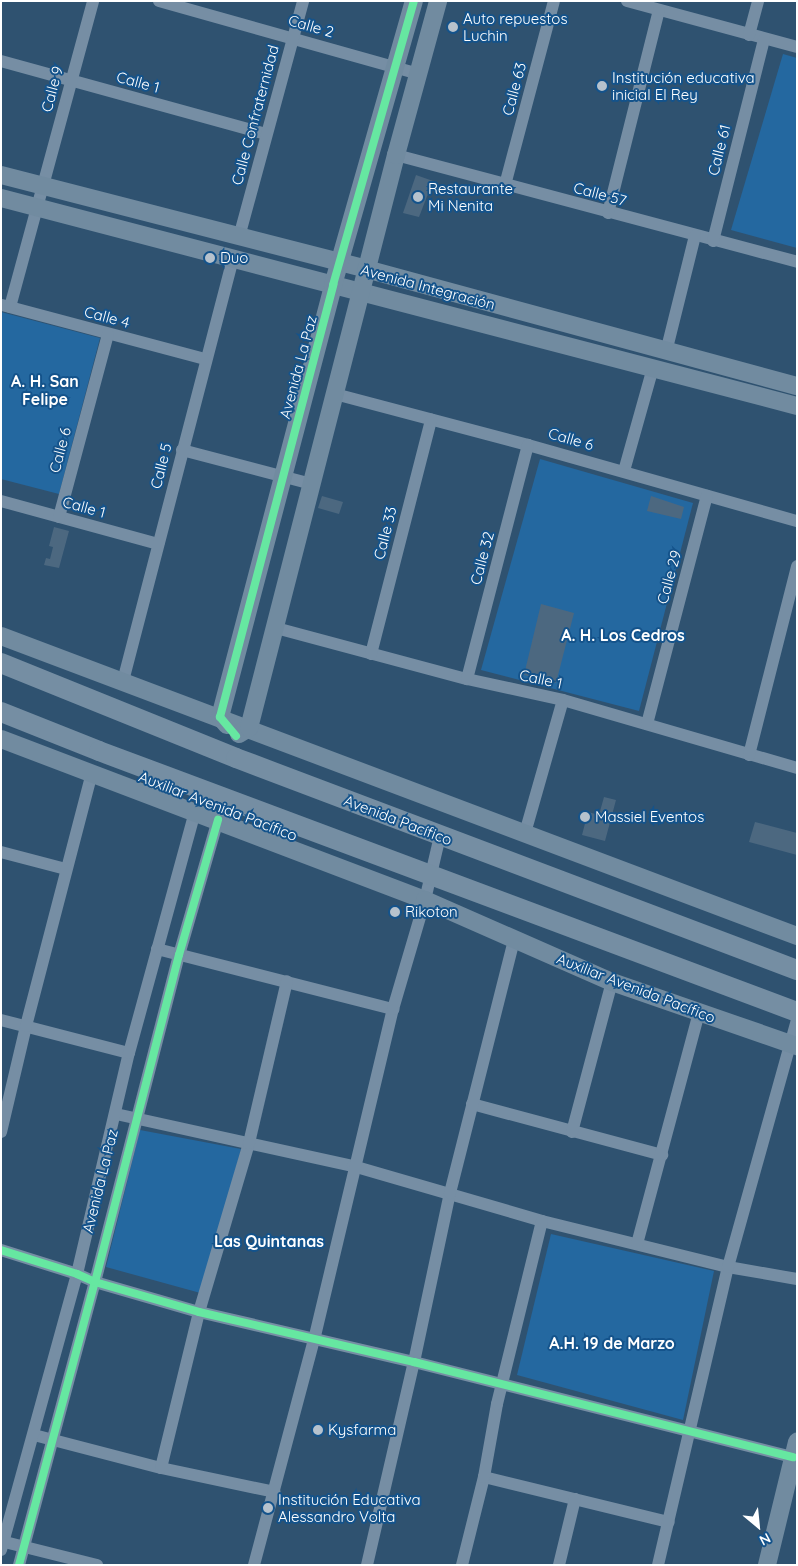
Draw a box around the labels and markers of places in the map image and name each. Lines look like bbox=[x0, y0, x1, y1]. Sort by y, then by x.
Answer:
place label: Auto repuestos Luchin bbox=[463, 9, 567, 44]
marker: Auto repuestos Luchin bbox=[447, 21, 459, 33]
place label: Institución educativa inicial El Rey bbox=[612, 68, 755, 103]
marker: Institución educativa inicial El Rey bbox=[596, 80, 608, 92]
place label: Restaurante Mi Nenita bbox=[428, 179, 513, 214]
marker: Restaurante Mi Nenita bbox=[412, 191, 424, 203]
place label: Duo bbox=[220, 249, 248, 267]
marker: Duo bbox=[204, 252, 216, 264]
place label: Massiel Eventos bbox=[595, 808, 704, 826]
marker: Massiel Eventos bbox=[579, 811, 591, 823]
place label: Rikoton bbox=[405, 903, 458, 921]
marker: Rikoton bbox=[389, 906, 401, 918]
place label: Kysfarma bbox=[328, 1421, 396, 1439]
marker: Kysfarma bbox=[312, 1424, 324, 1436]
place label: Institución Educativa Alessandro Volta bbox=[278, 1490, 421, 1525]
marker: Institución Educativa Alessandro Volta bbox=[262, 1502, 274, 1514]

